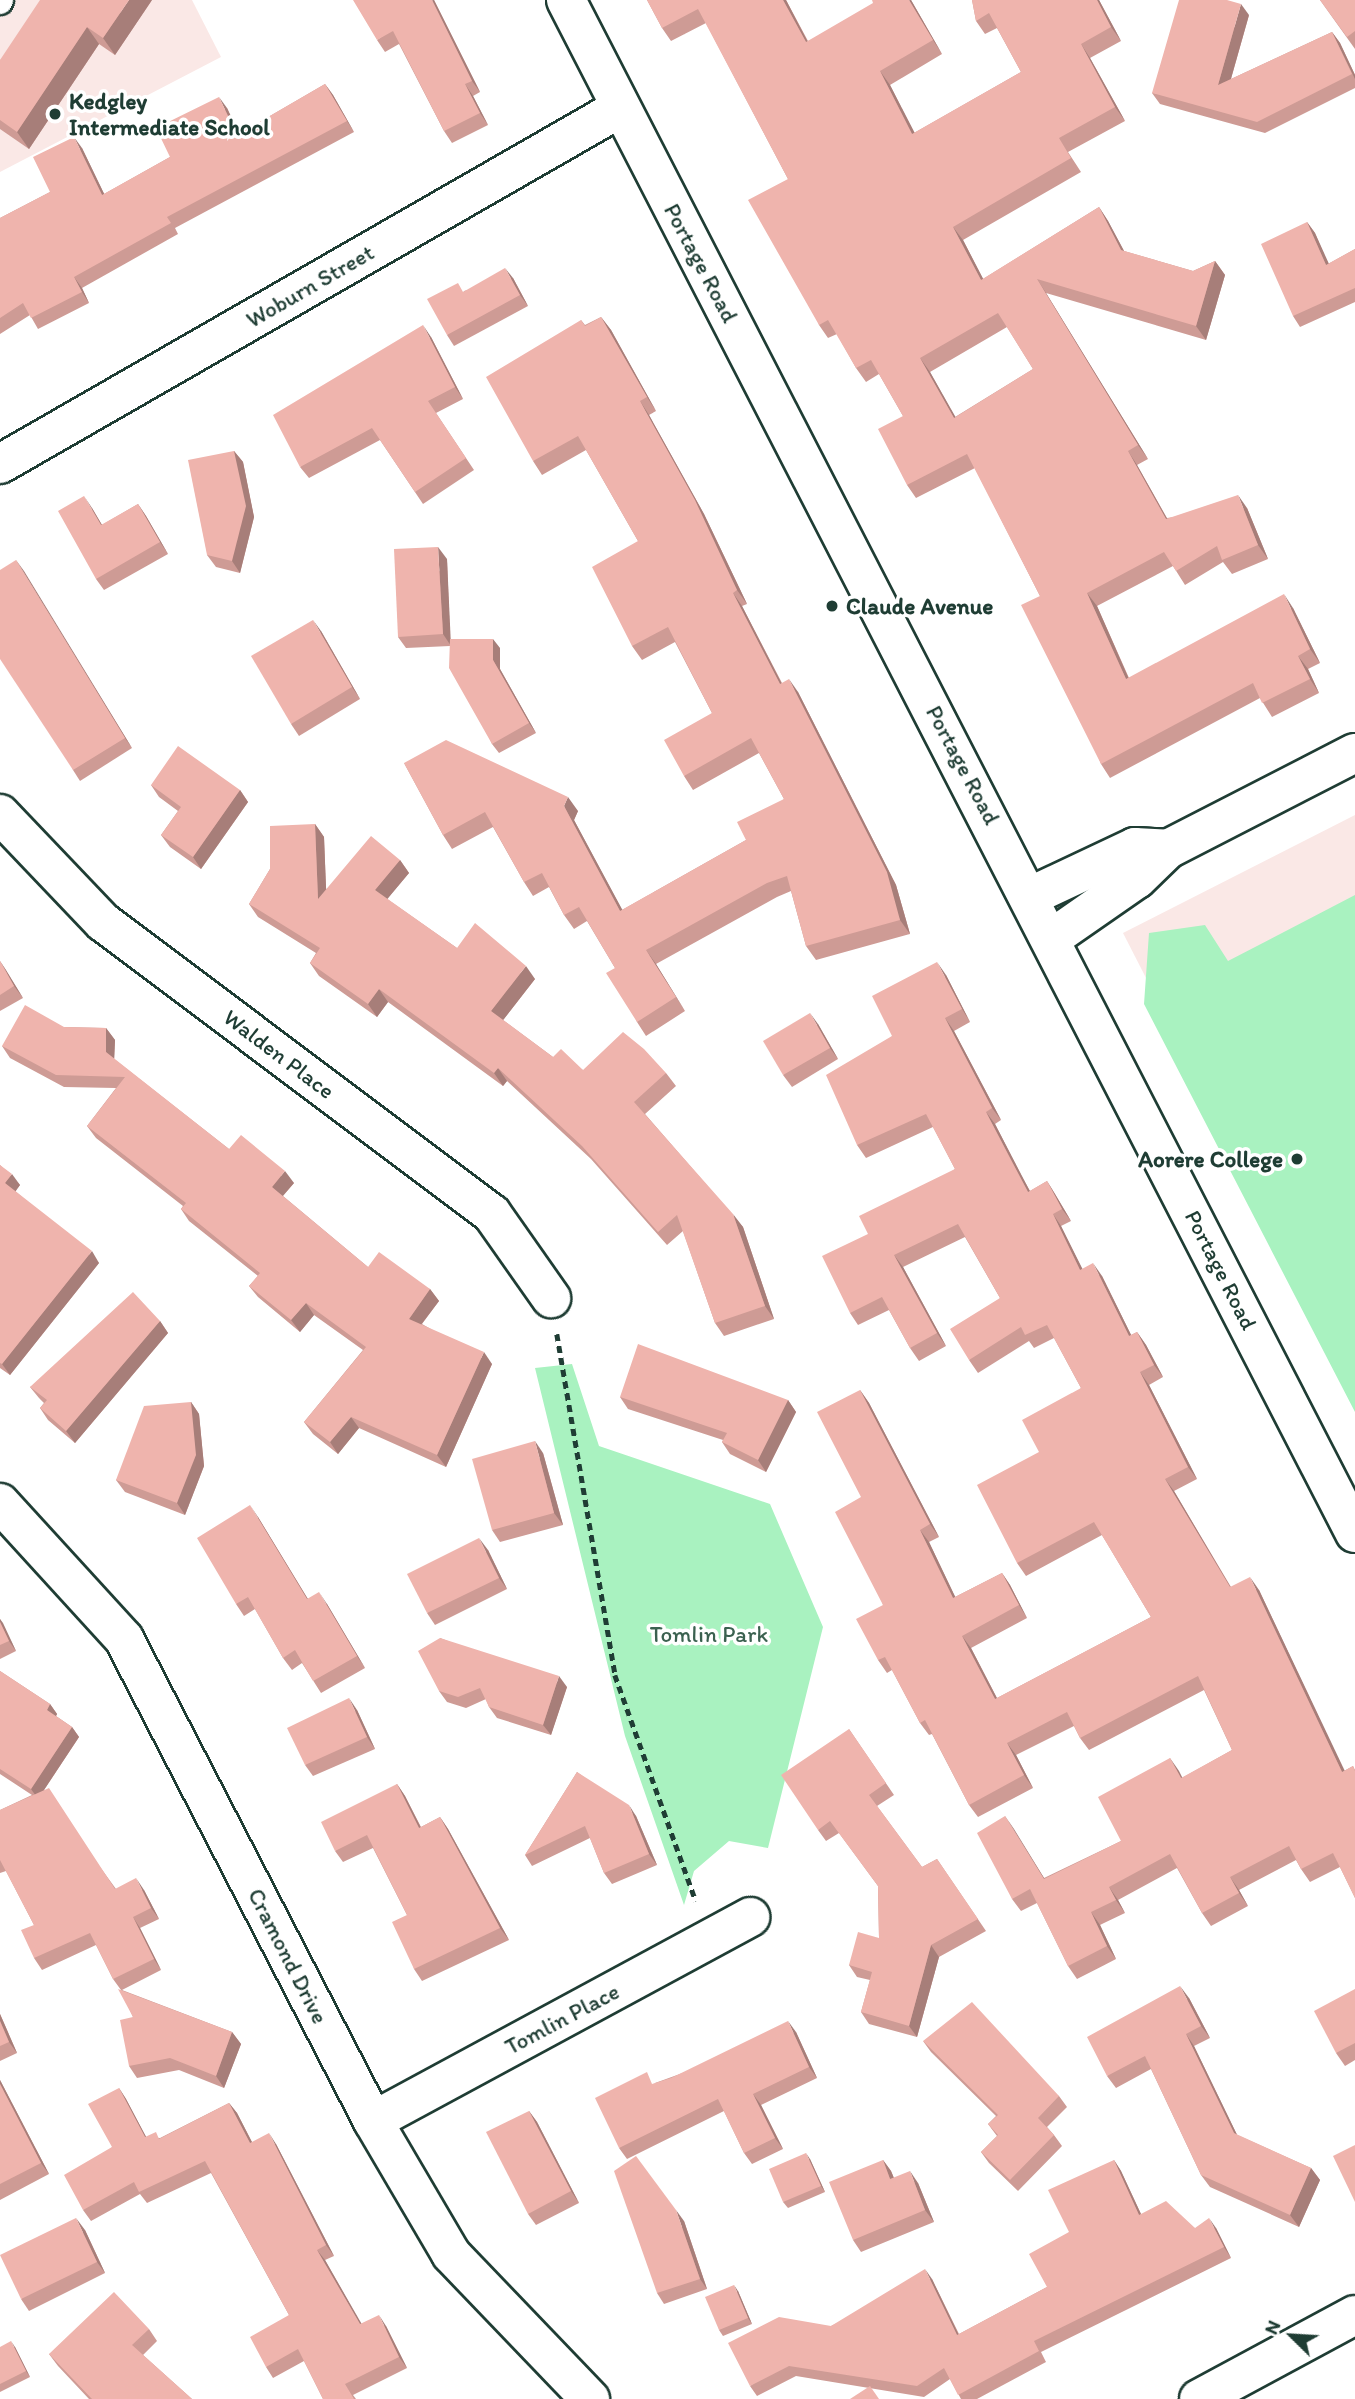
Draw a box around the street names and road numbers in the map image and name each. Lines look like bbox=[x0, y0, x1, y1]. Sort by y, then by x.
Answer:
street label: Portage Road bbox=[658, 199, 744, 327]
street label: Woburn Street bbox=[241, 238, 379, 334]
street label: Portage Road bbox=[920, 701, 1006, 829]
street label: Walden Place bbox=[218, 1003, 340, 1105]
street label: Portage Road bbox=[1179, 1205, 1263, 1335]
street label: Cramond Drive bbox=[242, 1884, 334, 2028]
street label: Tomlin Place bbox=[500, 1977, 624, 2061]

